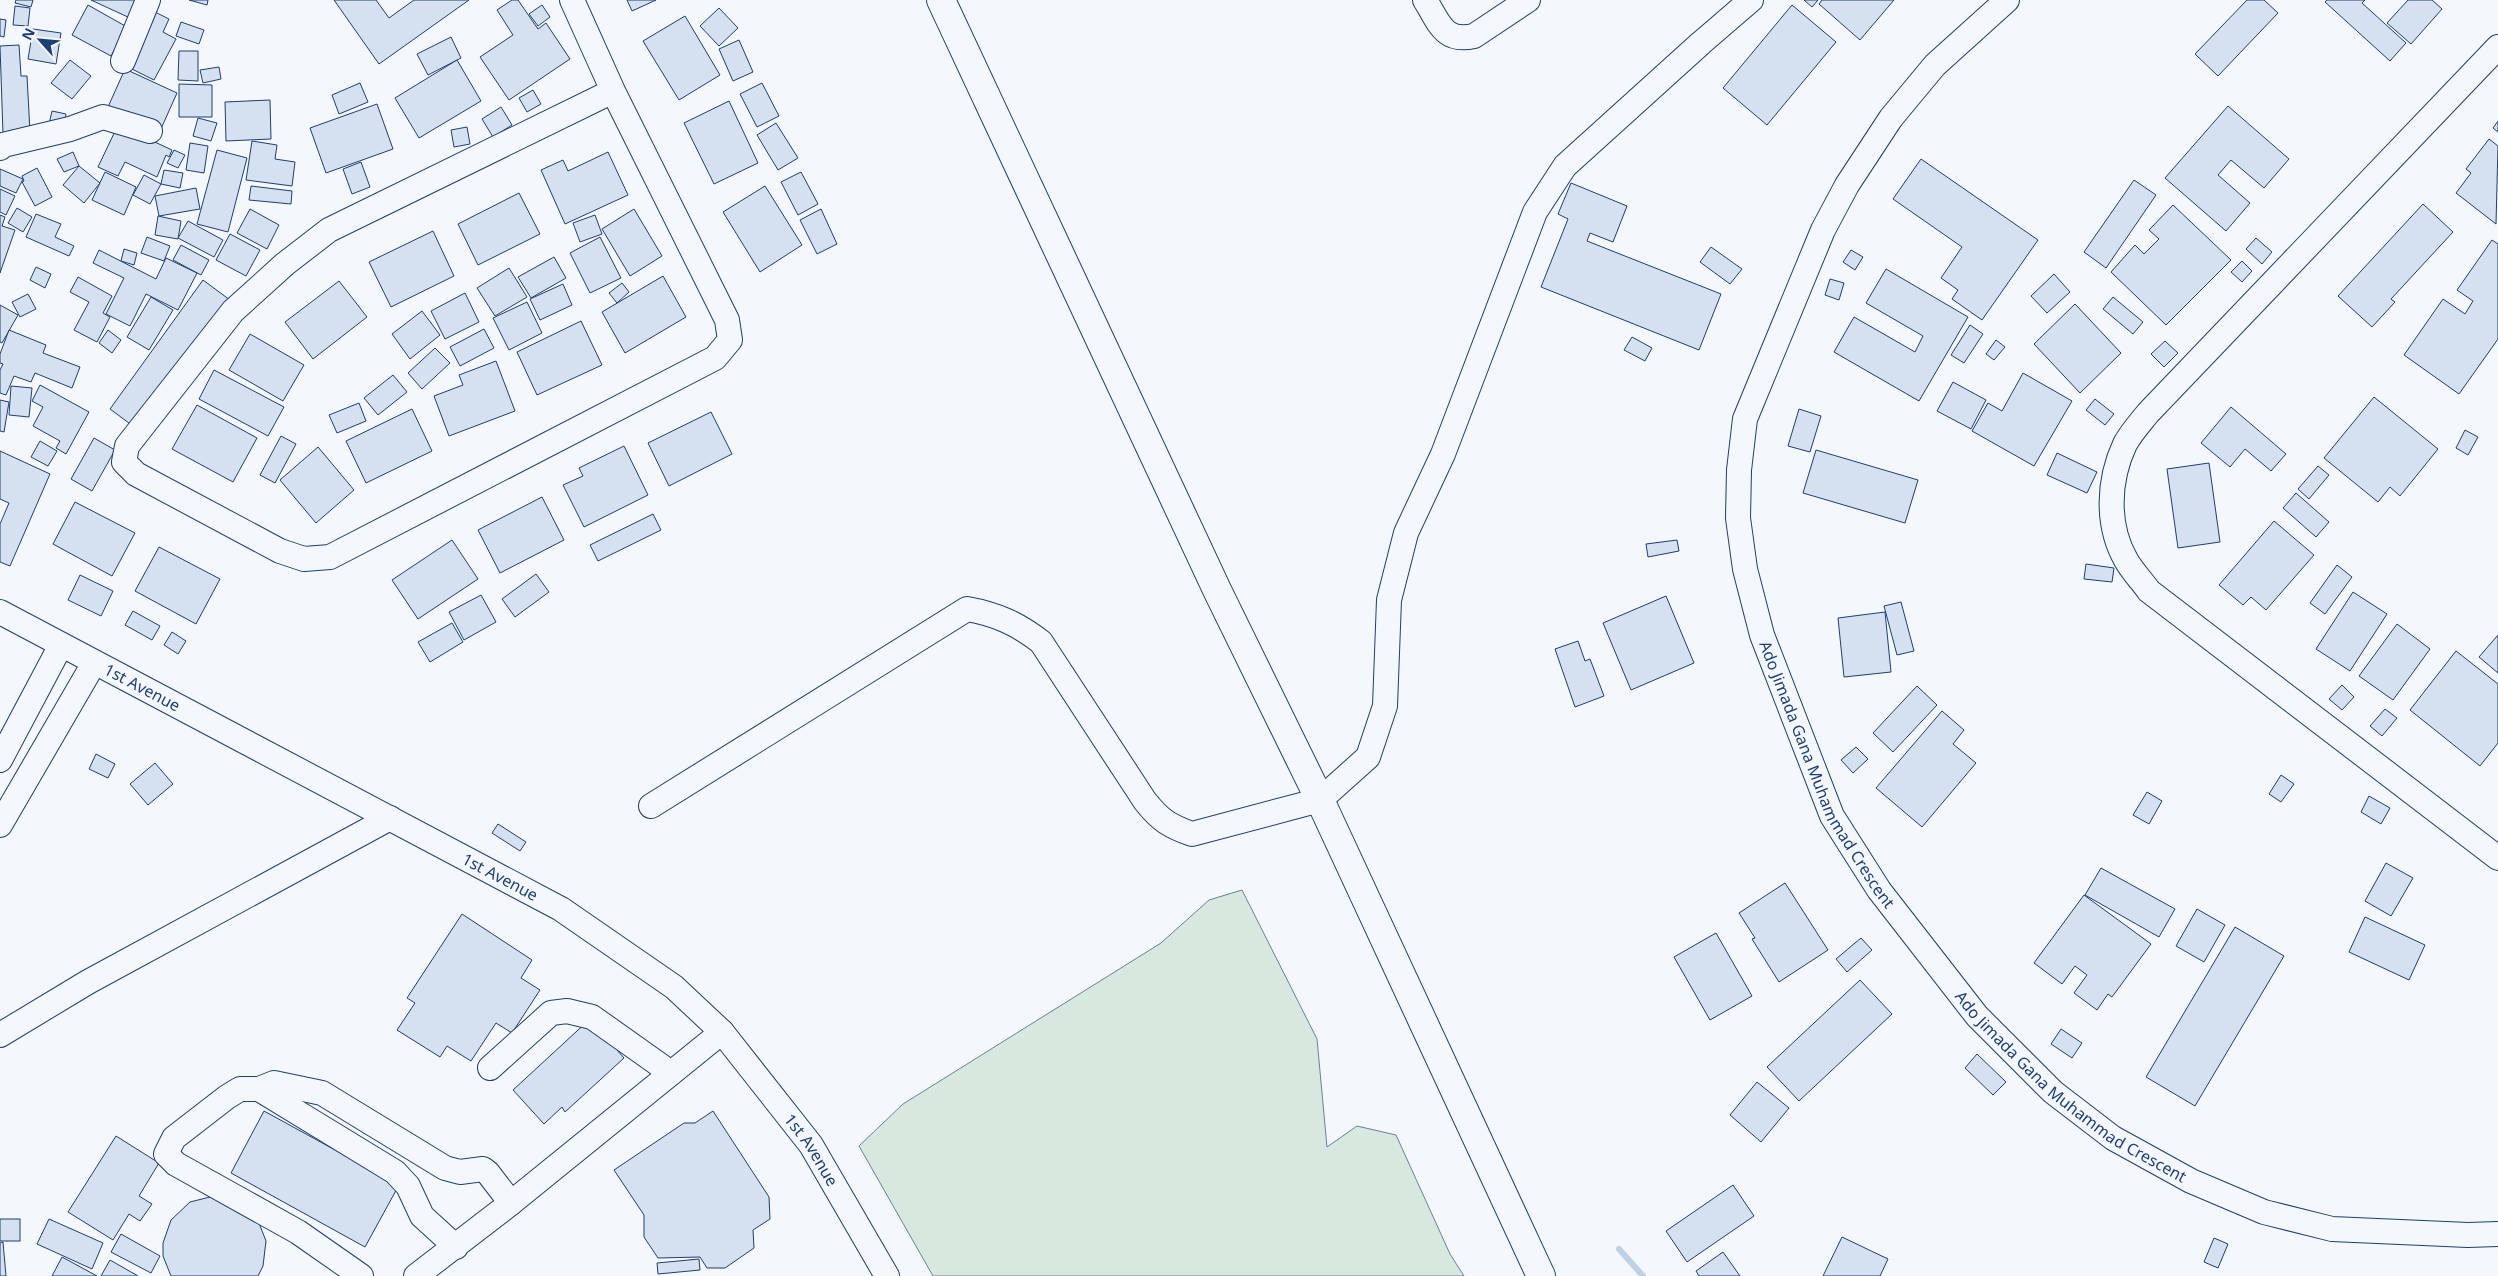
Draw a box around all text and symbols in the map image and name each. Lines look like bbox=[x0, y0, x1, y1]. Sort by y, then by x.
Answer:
north arrow bbox=[15, 15, 65, 65]
text: N bbox=[17, 24, 39, 43]
street label: Ado Jimada Gana Muhammad Crescent bbox=[1754, 638, 1900, 913]
street label: 1st Avenue bbox=[100, 658, 184, 716]
street label: 1st Avenue bbox=[458, 848, 542, 906]
street label: Ado Jimada Gana Muhammad Crescent bbox=[1950, 986, 2191, 1188]
street label: 1st Avenue bbox=[779, 1109, 843, 1190]

